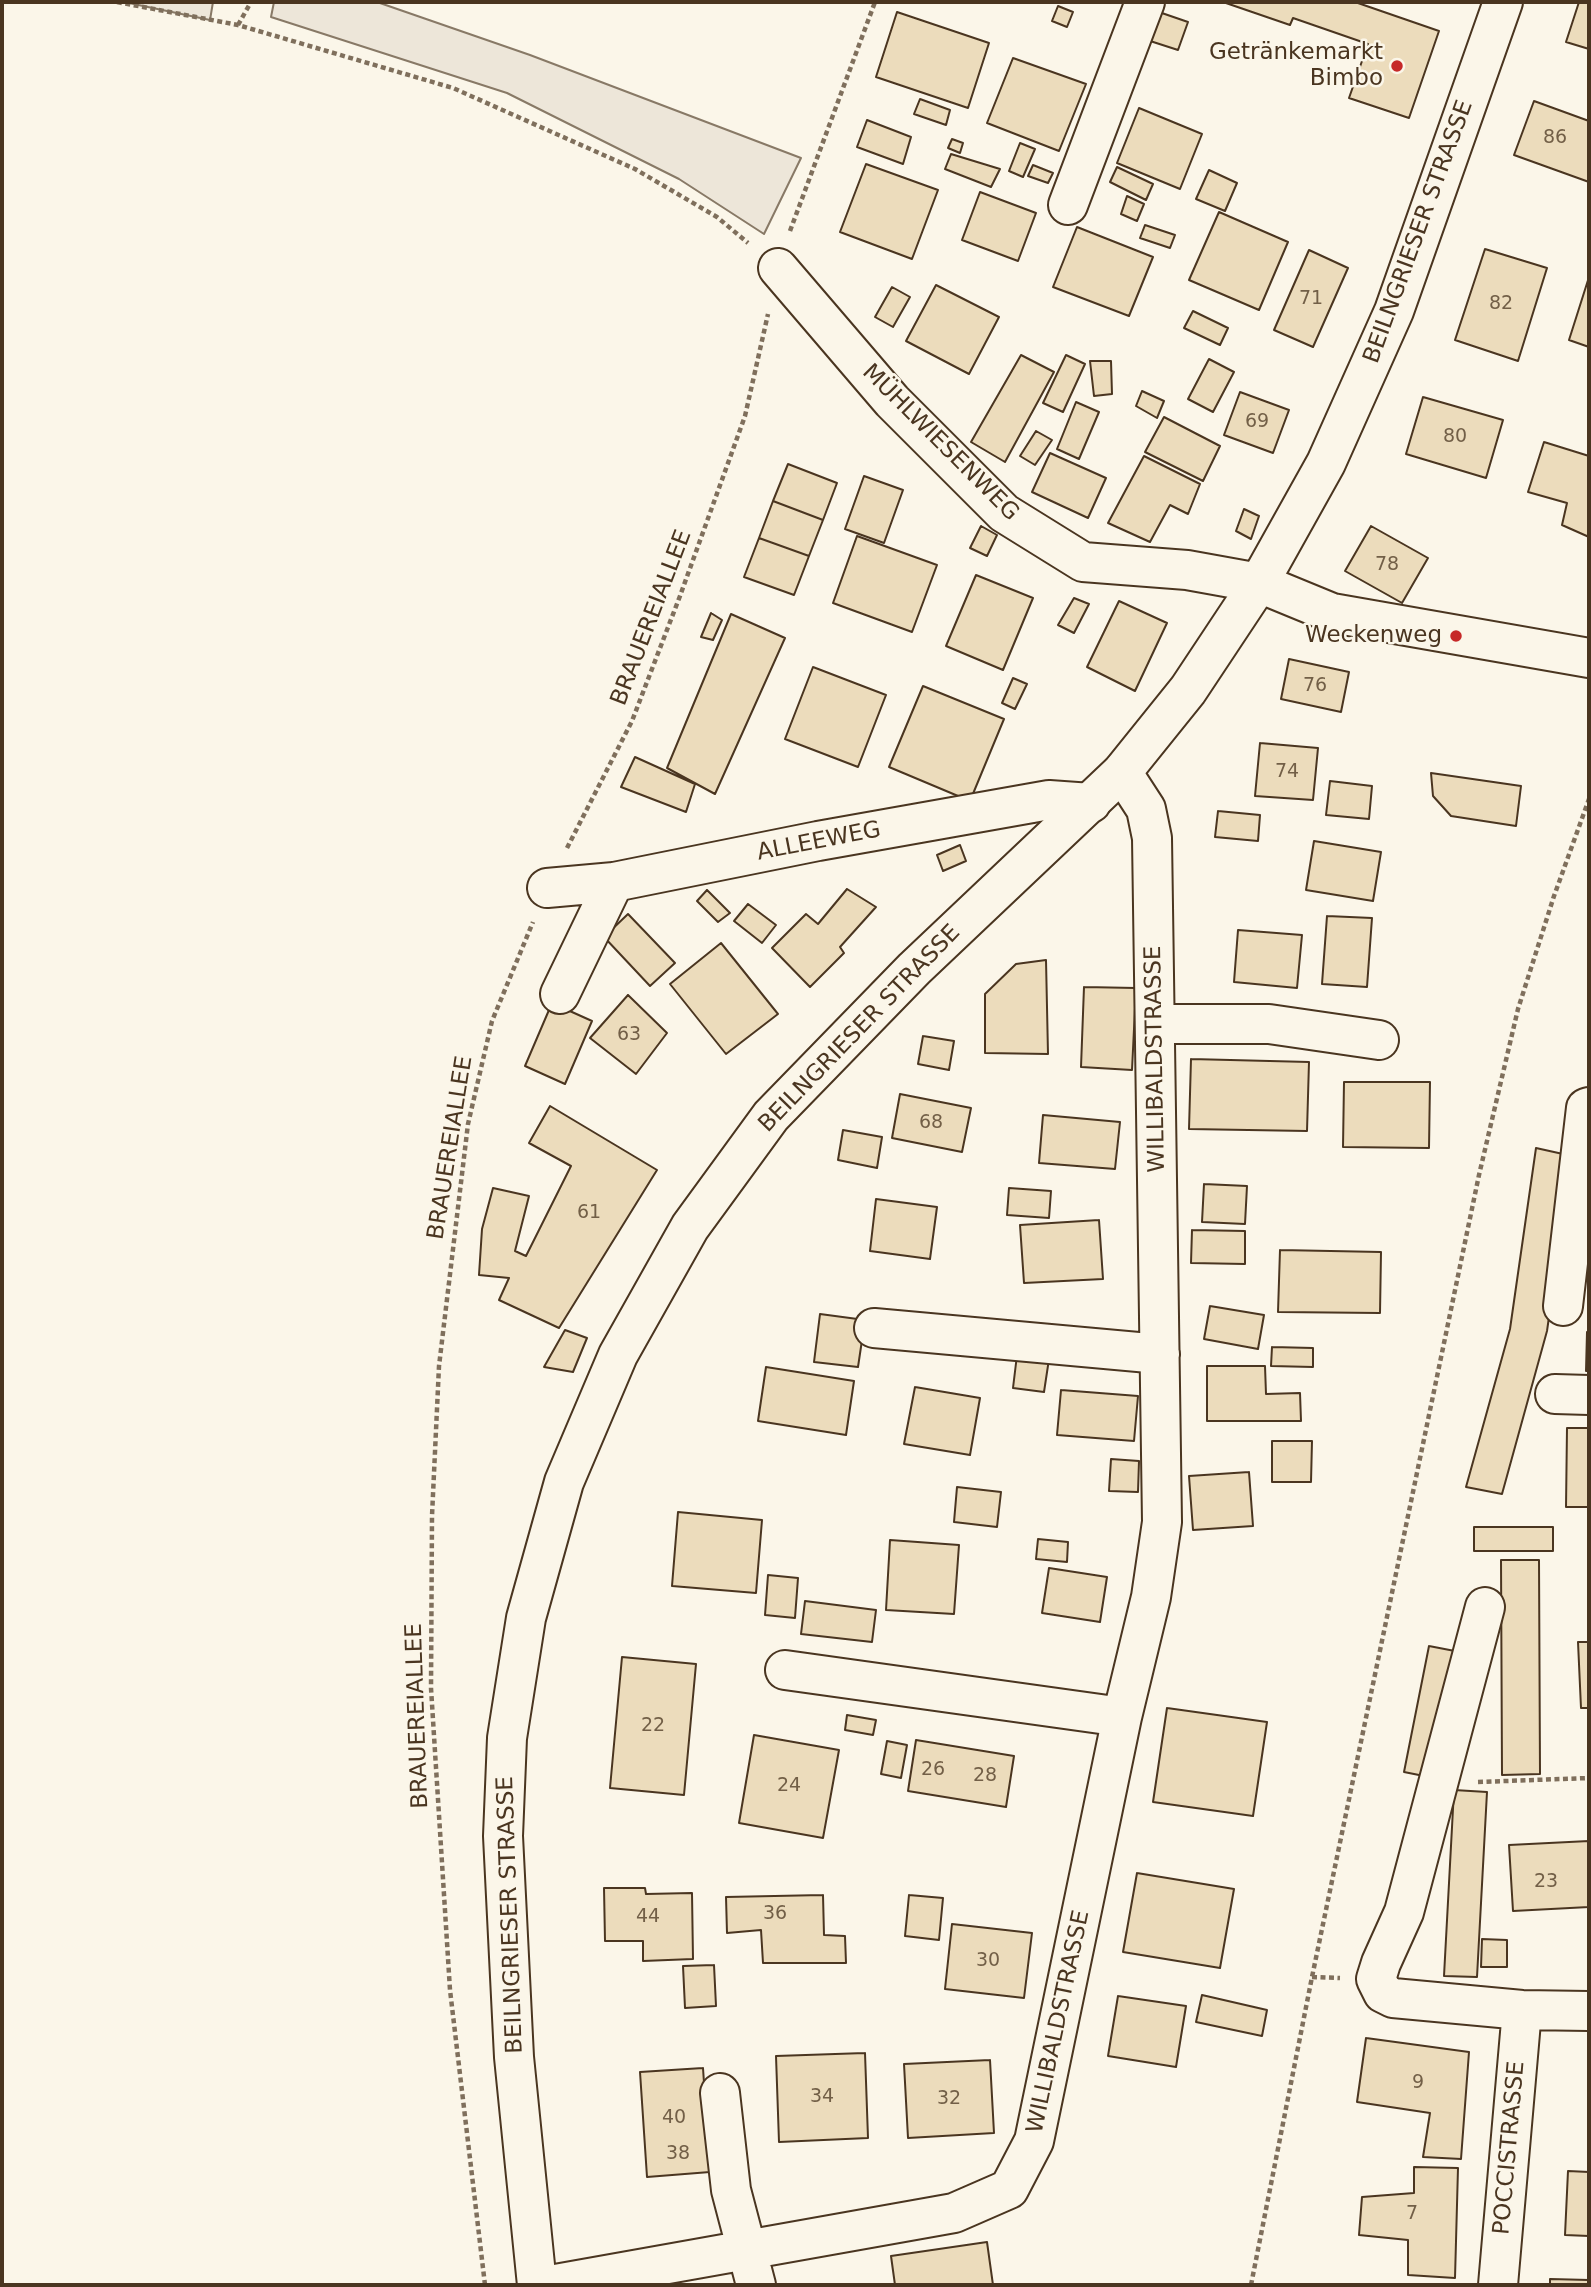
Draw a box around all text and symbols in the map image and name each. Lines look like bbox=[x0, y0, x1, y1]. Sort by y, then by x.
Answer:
place label: Getränkemarkt Bimbo bbox=[1209, 39, 1383, 93]
marker: Getränkemarkt Bimbo bbox=[1389, 58, 1405, 74]
street label: BEILNGRIESER STRASSE bbox=[1359, 97, 1479, 367]
house number: 86 bbox=[1543, 127, 1567, 149]
house number: 71 bbox=[1299, 288, 1323, 310]
house number: 82 bbox=[1489, 293, 1513, 315]
street label: MÜHLWIESENWEG bbox=[856, 359, 1024, 527]
house number: 69 bbox=[1245, 411, 1269, 433]
house number: 80 bbox=[1443, 426, 1467, 448]
street label: BRAUEREIALLEE bbox=[606, 526, 698, 710]
house number: 78 bbox=[1375, 554, 1399, 576]
place label: Weckenweg bbox=[1305, 622, 1442, 650]
marker: Weckenweg bbox=[1448, 628, 1464, 644]
house number: 76 bbox=[1303, 675, 1327, 697]
house number: 74 bbox=[1275, 761, 1299, 783]
street label: ALLEEWEG bbox=[755, 816, 883, 868]
street label: BEILNGRIESER STRASSE bbox=[754, 919, 966, 1139]
street label: WILLIBALDSTRASSE bbox=[1140, 945, 1172, 1173]
house number: 63 bbox=[617, 1024, 641, 1046]
street label: BRAUEREIALLEE bbox=[423, 1054, 479, 1242]
house number: 68 bbox=[919, 1112, 943, 1134]
house number: 61 bbox=[577, 1202, 601, 1224]
street label: BRAUEREIALLEE bbox=[401, 1623, 435, 1809]
house number: 22 bbox=[641, 1715, 665, 1737]
house number: 26 bbox=[921, 1759, 945, 1781]
house number: 28 bbox=[973, 1765, 997, 1787]
house number: 24 bbox=[777, 1775, 801, 1797]
street label: BEILNGRIESER STRASSE bbox=[492, 1776, 530, 2054]
house number: 23 bbox=[1534, 1871, 1558, 1893]
house number: 36 bbox=[763, 1903, 787, 1925]
house number: 44 bbox=[636, 1906, 660, 1928]
street label: WILLIBALDSTRASSE bbox=[1022, 1908, 1096, 2136]
house number: 30 bbox=[976, 1950, 1000, 1972]
street label: POCCISTRASSE bbox=[1489, 2060, 1531, 2236]
house number: 9 bbox=[1412, 2072, 1424, 2094]
house number: 34 bbox=[810, 2086, 834, 2108]
house number: 32 bbox=[937, 2088, 961, 2110]
house number: 40 bbox=[662, 2107, 686, 2129]
house number: 38 bbox=[666, 2143, 690, 2165]
house number: 7 bbox=[1406, 2203, 1418, 2225]

